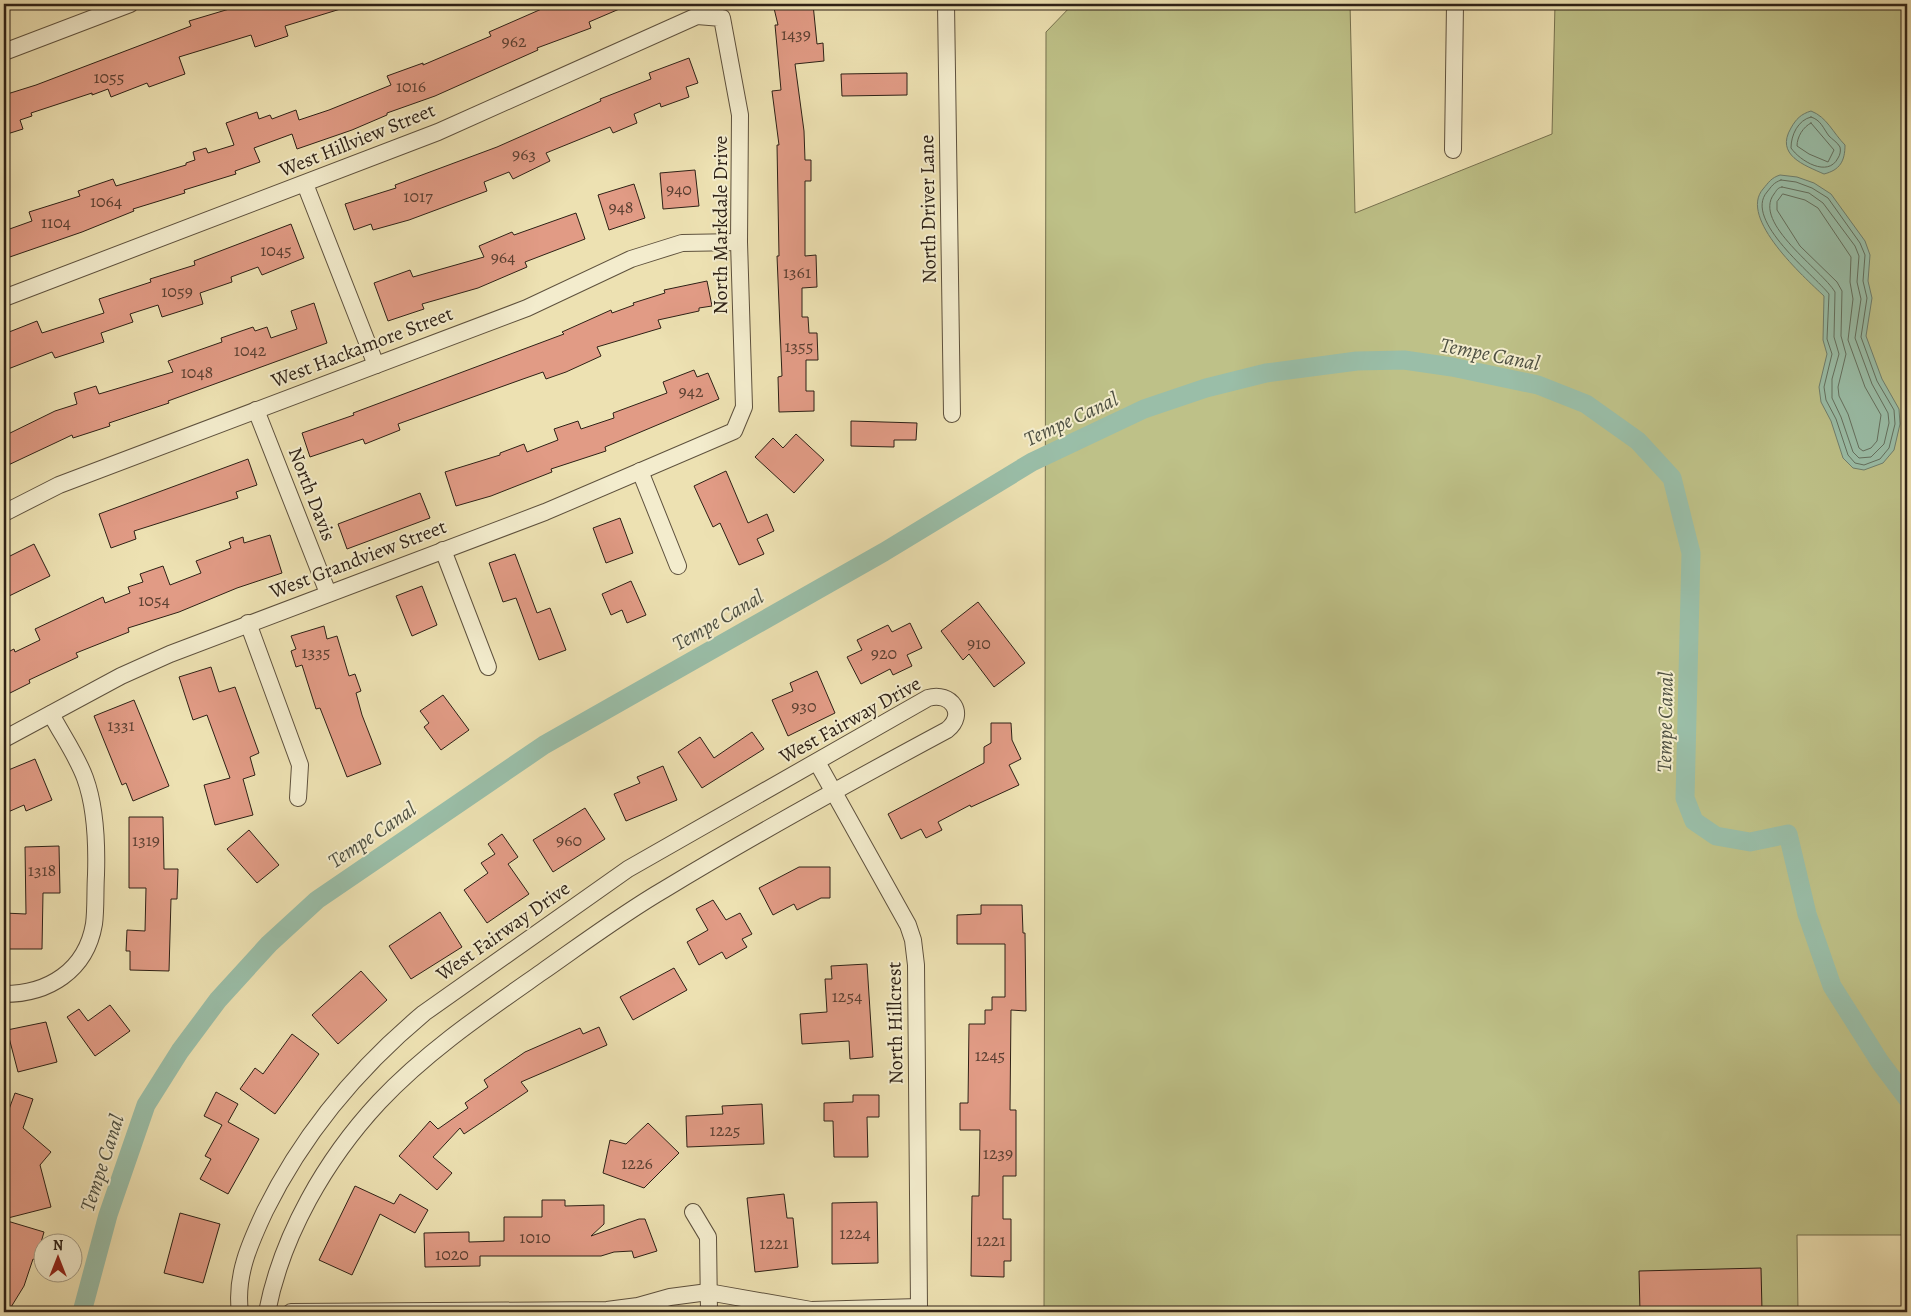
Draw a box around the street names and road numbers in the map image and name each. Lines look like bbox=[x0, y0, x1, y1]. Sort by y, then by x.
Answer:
street label: West Hillview Street bbox=[274, 96, 439, 184]
street label: North Driver Lane bbox=[913, 134, 943, 284]
street label: North Markdale Drive bbox=[707, 136, 734, 314]
street label: West Hackamore Street bbox=[267, 300, 457, 394]
street label: North Davis bbox=[282, 443, 342, 545]
street label: West Grandview Street bbox=[265, 513, 450, 605]
street label: West Fairway Drive bbox=[774, 670, 925, 770]
street label: West Fairway Drive bbox=[430, 875, 575, 988]
street label: North Hillcrest bbox=[880, 961, 910, 1085]

